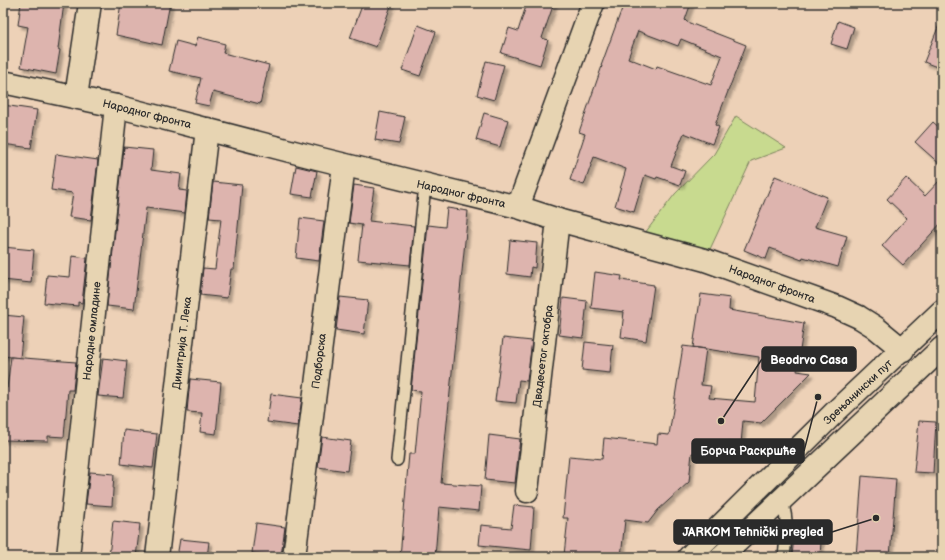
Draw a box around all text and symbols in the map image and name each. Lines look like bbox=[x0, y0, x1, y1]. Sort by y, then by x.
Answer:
street label: Народног фронта bbox=[101, 97, 193, 131]
street label: Народног фронта bbox=[415, 177, 507, 211]
street label: Народног фронта bbox=[727, 262, 817, 306]
street label: Народне омладине bbox=[80, 281, 104, 381]
street label: Димитрија Т. Лека bbox=[170, 295, 194, 390]
street label: Двадесетог октобра bbox=[530, 303, 556, 408]
street label: Подборска bbox=[309, 332, 329, 390]
callout: Beodrvo Casa bbox=[762, 347, 856, 371]
text: Beodrvo Casa bbox=[770, 353, 848, 368]
street label: Зрењанински пут bbox=[821, 357, 895, 427]
callout: Борча Раскршће bbox=[692, 439, 804, 463]
text: Борча Раскршће bbox=[700, 444, 796, 459]
callout: JARKOM Tehnički pregled bbox=[674, 520, 832, 544]
text: JARKOM Tehnički pregled bbox=[682, 525, 824, 540]

